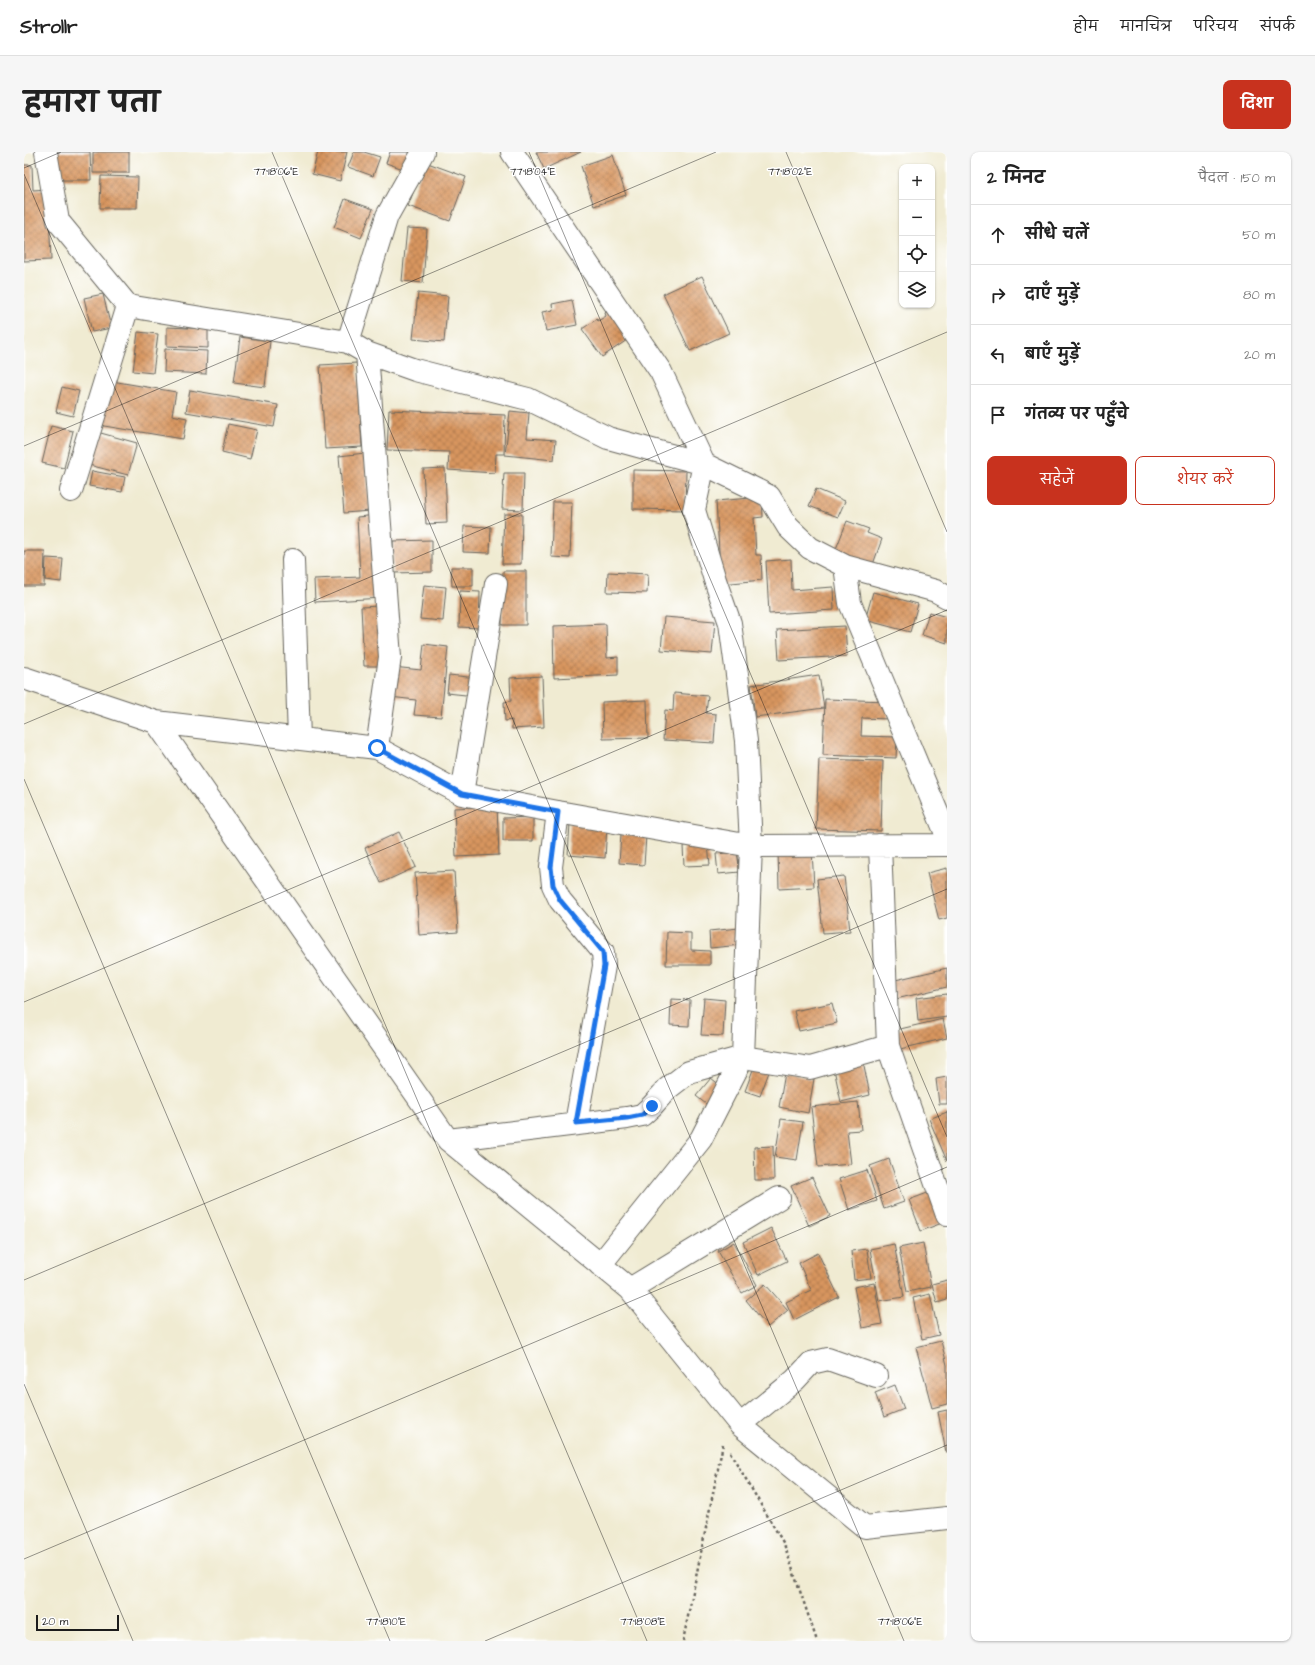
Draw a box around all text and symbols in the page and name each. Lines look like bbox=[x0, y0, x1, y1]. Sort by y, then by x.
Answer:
text: Strollr bbox=[20, 14, 78, 41]
text: होम bbox=[1074, 17, 1098, 37]
text: मानचित्र bbox=[1120, 17, 1172, 37]
text: परिचय bbox=[1194, 17, 1238, 37]
text: संपर्क bbox=[1260, 17, 1295, 37]
button: दिशा bbox=[1223, 80, 1291, 129]
text: हमारा पता bbox=[24, 84, 160, 123]
map controls bbox=[899, 164, 935, 308]
button: + bbox=[899, 164, 935, 200]
text: 77°18'06"E bbox=[254, 165, 298, 179]
text: 77°18'04"E bbox=[510, 165, 556, 179]
text: 77°18'02"E bbox=[768, 165, 812, 179]
text: 2 मिनट bbox=[987, 166, 1045, 190]
text: पैदल · 150 m bbox=[1198, 169, 1275, 187]
button: − bbox=[899, 200, 935, 236]
icon: ahead bbox=[987, 224, 1009, 246]
text: सीधे चलें bbox=[1025, 224, 1089, 245]
text: 50 m bbox=[1242, 226, 1275, 244]
button: locate bbox=[899, 236, 935, 272]
button: layers bbox=[899, 272, 935, 308]
icon: right bbox=[987, 284, 1009, 306]
text: दाएँ मुड़ें bbox=[1025, 284, 1079, 305]
text: 80 m bbox=[1243, 286, 1275, 304]
icon: left bbox=[987, 344, 1009, 366]
text: बाएँ मुड़ें bbox=[1025, 344, 1080, 365]
text: 20 m bbox=[1244, 346, 1275, 364]
icon: arrive bbox=[987, 404, 1009, 426]
text: गंतव्य पर पहुँचे bbox=[1025, 404, 1128, 425]
button: सहेजें bbox=[987, 456, 1127, 505]
button: शेयर करें bbox=[1135, 456, 1275, 505]
route start bbox=[368, 739, 386, 757]
route end bbox=[643, 1097, 661, 1115]
scale bar bbox=[36, 1613, 119, 1632]
text: 20 m bbox=[42, 1614, 68, 1629]
text: 77°18'10"E bbox=[366, 1615, 406, 1629]
text: 77°18'08"E bbox=[621, 1615, 666, 1629]
text: 77°18'06"E bbox=[878, 1615, 922, 1629]

